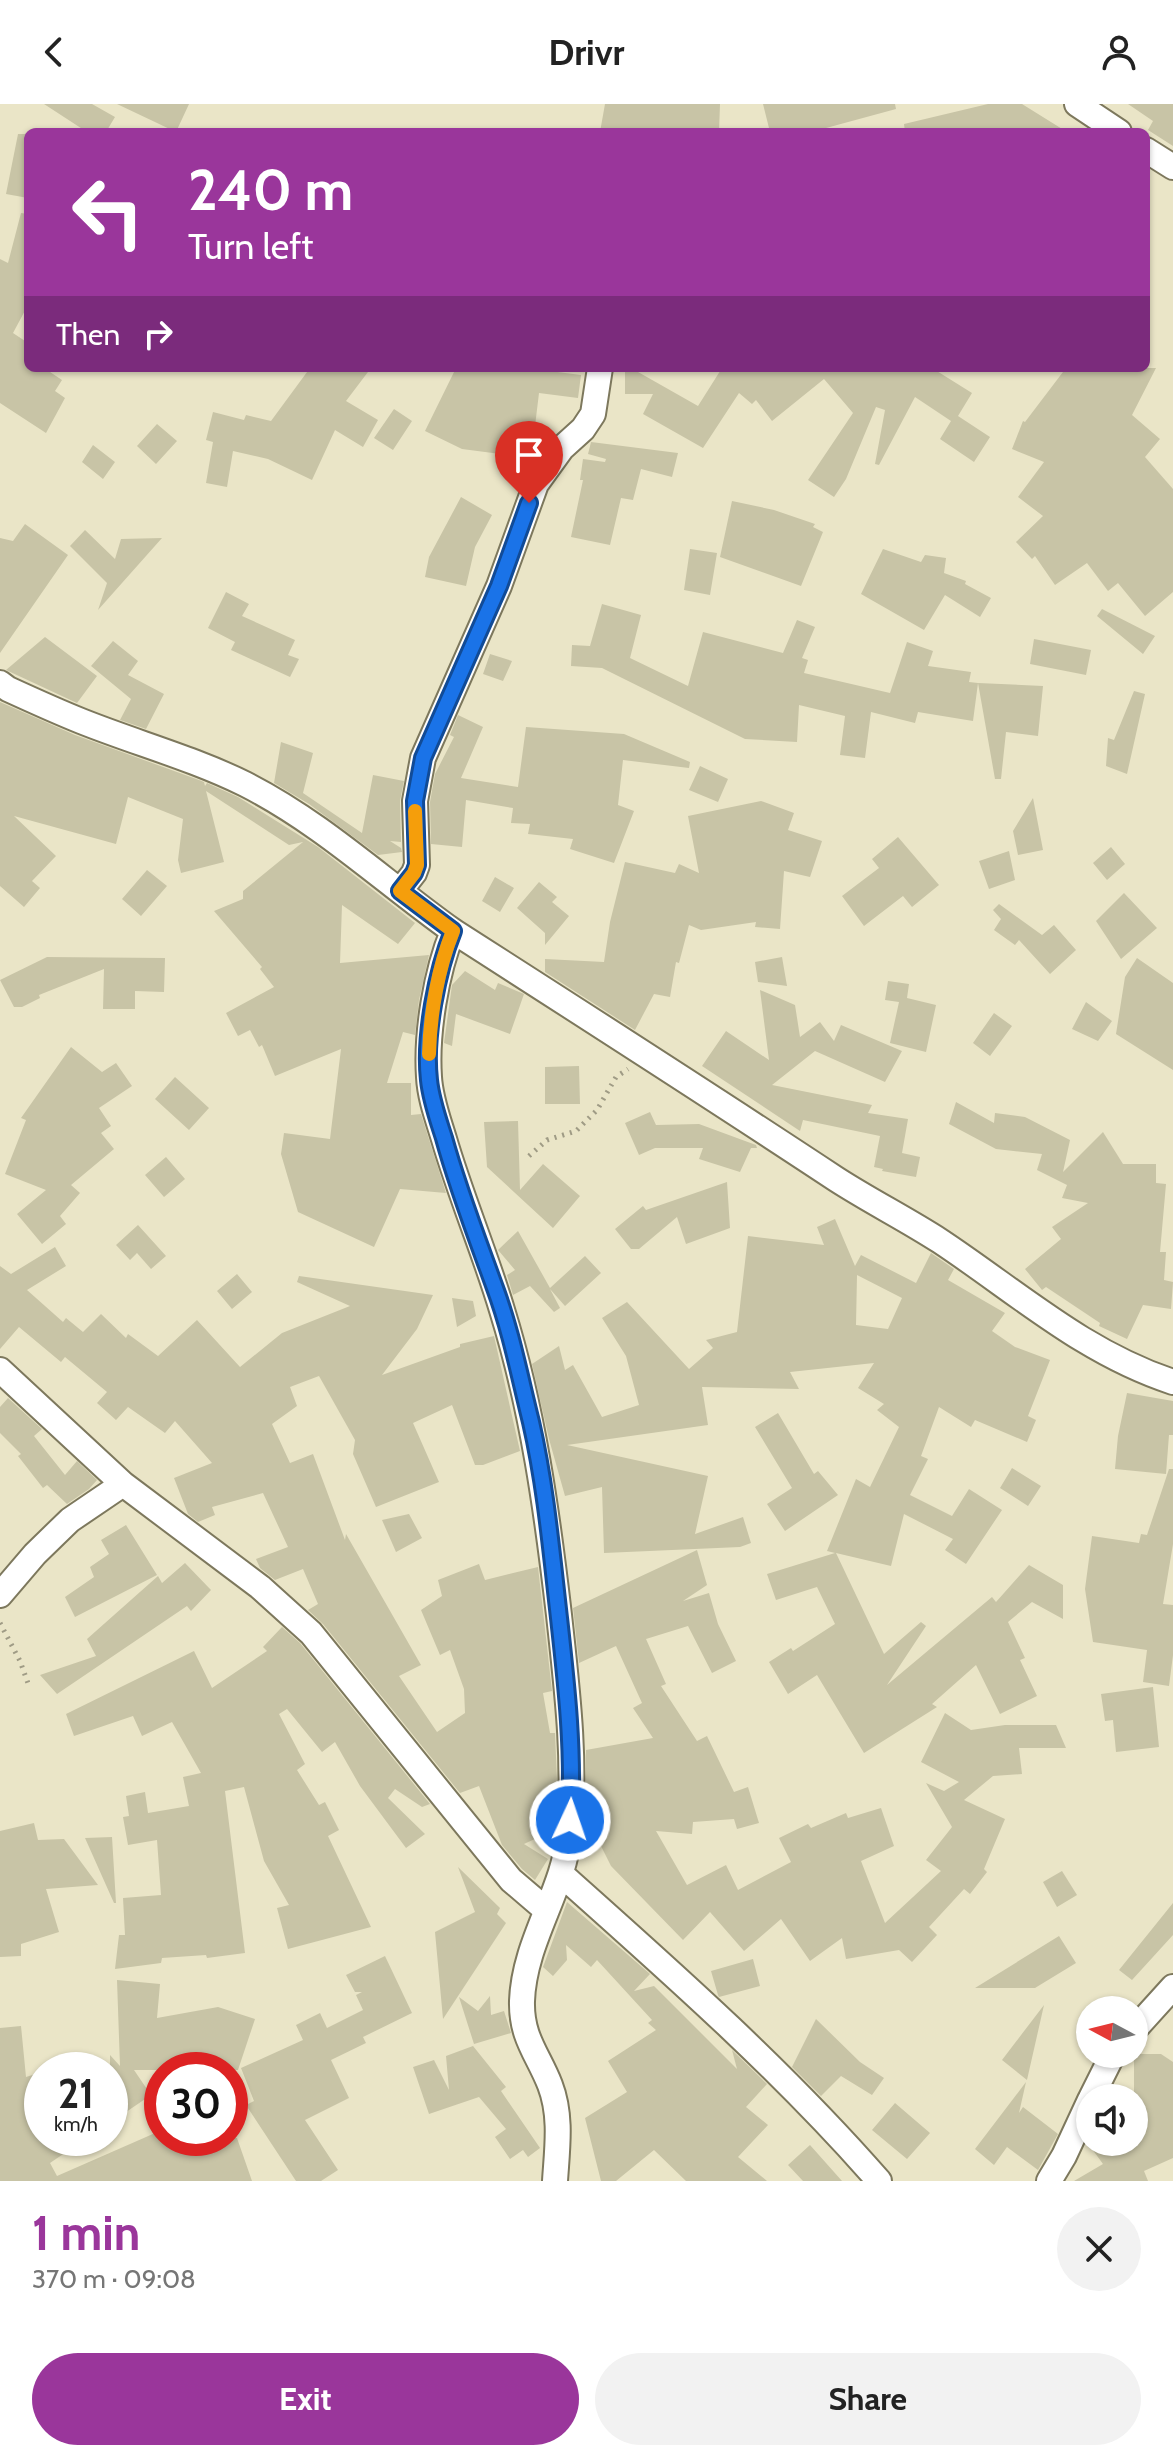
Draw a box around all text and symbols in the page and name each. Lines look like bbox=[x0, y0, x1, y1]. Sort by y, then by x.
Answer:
icon: back bbox=[32, 30, 76, 74]
text: Drivr bbox=[549, 30, 624, 74]
icon: person bbox=[1097, 30, 1141, 74]
text: 240 m bbox=[188, 156, 353, 224]
icon: left bbox=[56, 160, 160, 264]
text: Turn left bbox=[188, 224, 313, 268]
icon: right bbox=[136, 312, 180, 356]
text: Then bbox=[56, 316, 120, 353]
pin bbox=[495, 421, 563, 503]
icon: arrive bbox=[507, 433, 551, 477]
position arrow bbox=[528, 1778, 612, 1862]
north arrow bbox=[1076, 1996, 1148, 2068]
map controls bbox=[1076, 1996, 1148, 2156]
speed limit sign: 30 bbox=[144, 2052, 248, 2156]
text: 21 bbox=[58, 2069, 94, 2118]
button: sound bbox=[1076, 2084, 1148, 2156]
text: km/h bbox=[54, 2112, 98, 2136]
text: 1 min bbox=[32, 2204, 140, 2262]
button: close bbox=[1057, 2207, 1141, 2291]
text: 370 m · 09:08 bbox=[32, 2263, 196, 2295]
button: Exit bbox=[32, 2353, 579, 2445]
button: Share bbox=[595, 2353, 1141, 2445]

